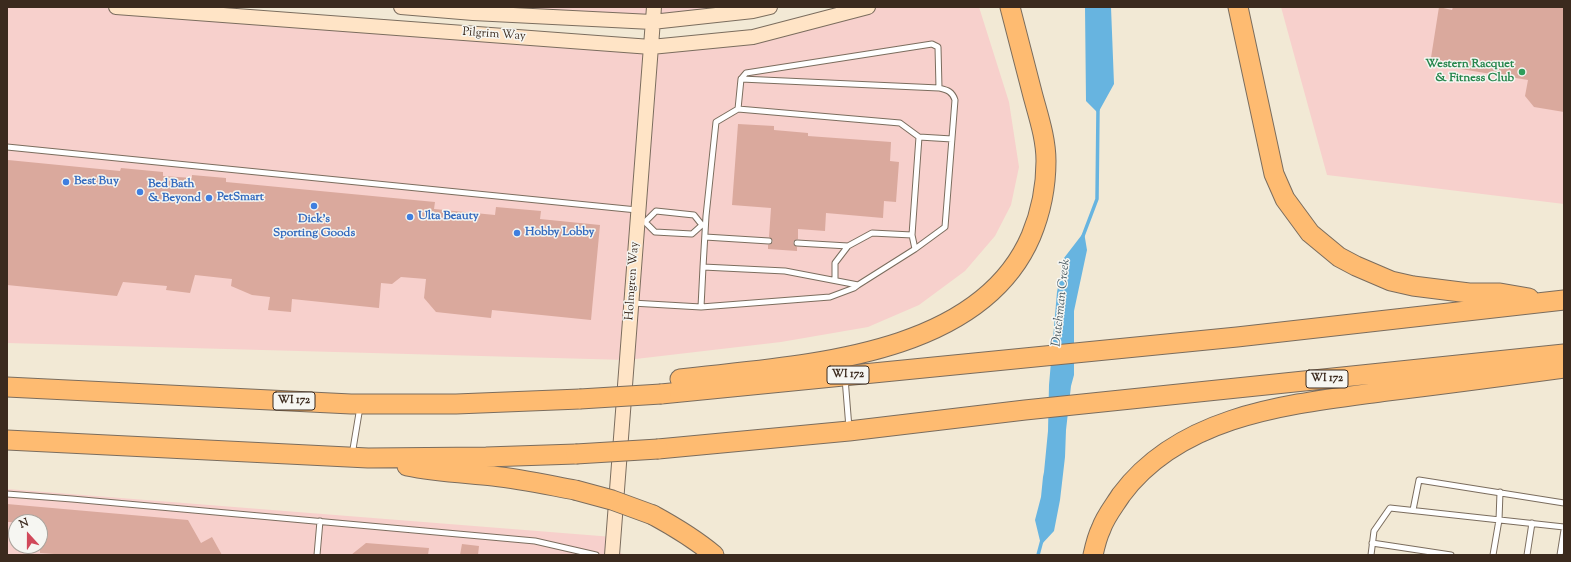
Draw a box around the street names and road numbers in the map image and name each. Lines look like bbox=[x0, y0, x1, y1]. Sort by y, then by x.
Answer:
street label: Pilgrim Way bbox=[462, 26, 526, 44]
street label: Holmgren Way bbox=[623, 241, 643, 321]
road number: WI 172 bbox=[827, 366, 869, 384]
road number: WI 172 bbox=[1306, 370, 1348, 388]
road number: WI 172 bbox=[273, 392, 315, 410]

